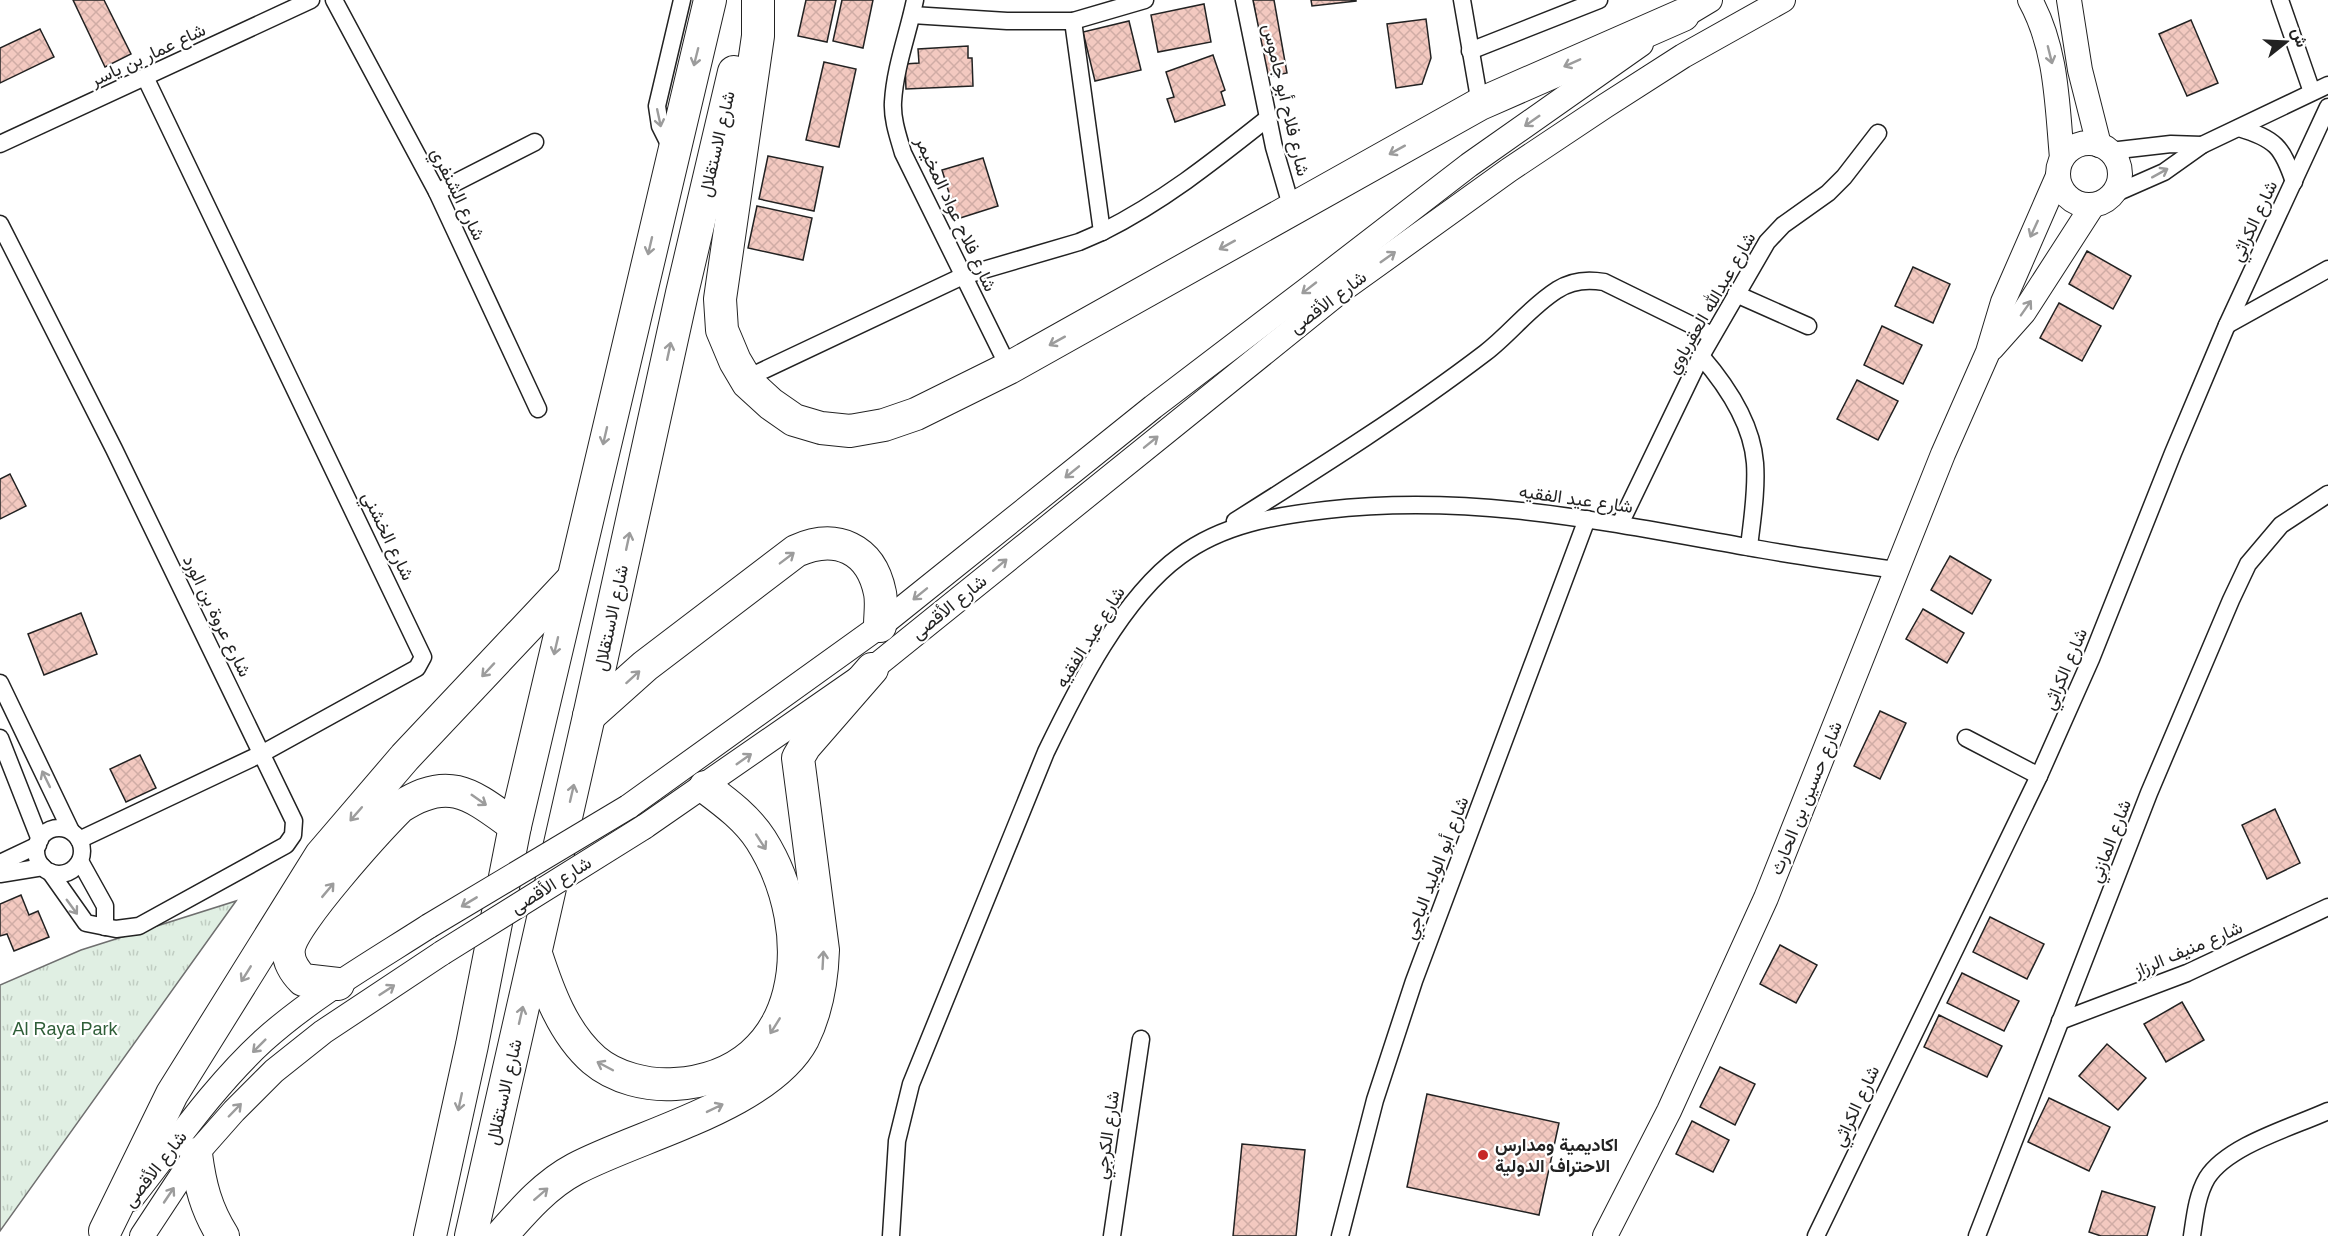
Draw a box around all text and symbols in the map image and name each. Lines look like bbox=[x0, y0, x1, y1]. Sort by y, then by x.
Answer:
north arrow bbox=[2256, 12, 2316, 72]
street label: شاع عمار بن ياسر bbox=[86, 20, 210, 93]
street label: شارع فلاح أبو جاموس bbox=[1257, 22, 1313, 178]
text: ش bbox=[2288, 26, 2311, 50]
one-way arrow bbox=[2045, 45, 2057, 64]
one-way arrow bbox=[690, 47, 702, 66]
one-way arrow bbox=[1563, 58, 1581, 70]
street label: شارع الاستقلال bbox=[695, 89, 741, 199]
one-way arrow bbox=[654, 108, 665, 127]
one-way arrow bbox=[1524, 115, 1541, 127]
street label: شارع فلاح عواد المخيمر bbox=[909, 133, 1001, 295]
street label: شارع الشنفري bbox=[423, 144, 489, 246]
one-way arrow bbox=[1389, 144, 1406, 156]
one-way arrow bbox=[2151, 167, 2168, 179]
street label: شارع الكراثي bbox=[2227, 177, 2286, 267]
one-way arrow bbox=[2027, 220, 2039, 238]
street label: شارع عبدالله العقرباوي bbox=[1661, 228, 1764, 380]
one-way arrow bbox=[644, 236, 656, 255]
one-way arrow bbox=[1219, 240, 1236, 252]
one-way arrow bbox=[1379, 251, 1395, 263]
street label: شارع الأقصى bbox=[1286, 267, 1372, 339]
one-way arrow bbox=[1301, 281, 1317, 294]
one-way arrow bbox=[2020, 300, 2032, 316]
one-way arrow bbox=[1049, 335, 1066, 347]
one-way arrow bbox=[664, 342, 675, 361]
one-way arrow bbox=[599, 426, 611, 445]
one-way arrow bbox=[1143, 435, 1158, 449]
one-way arrow bbox=[1064, 466, 1080, 479]
street label: شارع عيد الفقيه bbox=[1517, 481, 1634, 519]
street label: شارع الخشني bbox=[354, 489, 418, 586]
one-way arrow bbox=[622, 532, 634, 551]
one-way arrow bbox=[779, 551, 795, 564]
street label: شارع عروة بن الورد bbox=[177, 552, 255, 681]
one-way arrow bbox=[992, 559, 1008, 572]
street label: شارع الاستقلال bbox=[590, 563, 634, 673]
street label: شارع الأقصى bbox=[907, 571, 992, 645]
street label: شارع عيد الفقيه bbox=[1051, 583, 1131, 692]
one-way arrow bbox=[913, 587, 928, 601]
street label: شارع الكراثي bbox=[2039, 625, 2096, 715]
one-way arrow bbox=[550, 636, 561, 656]
one-way arrow bbox=[480, 662, 495, 677]
one-way arrow bbox=[625, 670, 640, 684]
street label: شارع حسين بن الحارث bbox=[1766, 718, 1848, 878]
one-way arrow bbox=[736, 753, 752, 765]
one-way arrow bbox=[39, 770, 51, 788]
one-way arrow bbox=[566, 784, 578, 803]
one-way arrow bbox=[470, 794, 486, 806]
street label: شارع أبو الوليد الباجي bbox=[1400, 794, 1477, 944]
street label: شارع المازني bbox=[2085, 797, 2140, 887]
one-way arrow bbox=[349, 806, 363, 821]
one-way arrow bbox=[756, 833, 768, 850]
street label: شارع الأقصى bbox=[507, 852, 596, 919]
one-way arrow bbox=[321, 883, 335, 898]
one-way arrow bbox=[461, 896, 478, 908]
one-way arrow bbox=[66, 898, 79, 914]
street label: شارع منيف الرزاز bbox=[2130, 917, 2246, 983]
one-way arrow bbox=[817, 951, 828, 971]
one-way arrow bbox=[240, 966, 253, 983]
one-way arrow bbox=[378, 983, 395, 995]
one-way arrow bbox=[516, 1006, 527, 1025]
one-way arrow bbox=[768, 1018, 781, 1035]
park label: Al Raya Park bbox=[12, 1019, 119, 1039]
street label: شارع الاستقلال bbox=[482, 1037, 528, 1147]
one-way arrow bbox=[251, 1039, 266, 1053]
one-way arrow bbox=[597, 1060, 615, 1071]
street label: شارع الكراثي bbox=[1829, 1062, 1888, 1152]
street label: شارع الكرجي bbox=[1091, 1090, 1128, 1181]
one-way arrow bbox=[453, 1092, 465, 1111]
one-way arrow bbox=[705, 1101, 723, 1113]
one-way arrow bbox=[227, 1103, 242, 1118]
street label: شارع الأقصى bbox=[119, 1127, 192, 1212]
place label: اكاديمية ومدارس الاحتراف الدولية bbox=[1495, 1135, 1618, 1177]
marker: اكاديمية ومدارس الاحتراف الدولية bbox=[1476, 1148, 1490, 1162]
one-way arrow bbox=[163, 1187, 175, 1204]
one-way arrow bbox=[533, 1187, 549, 1200]

